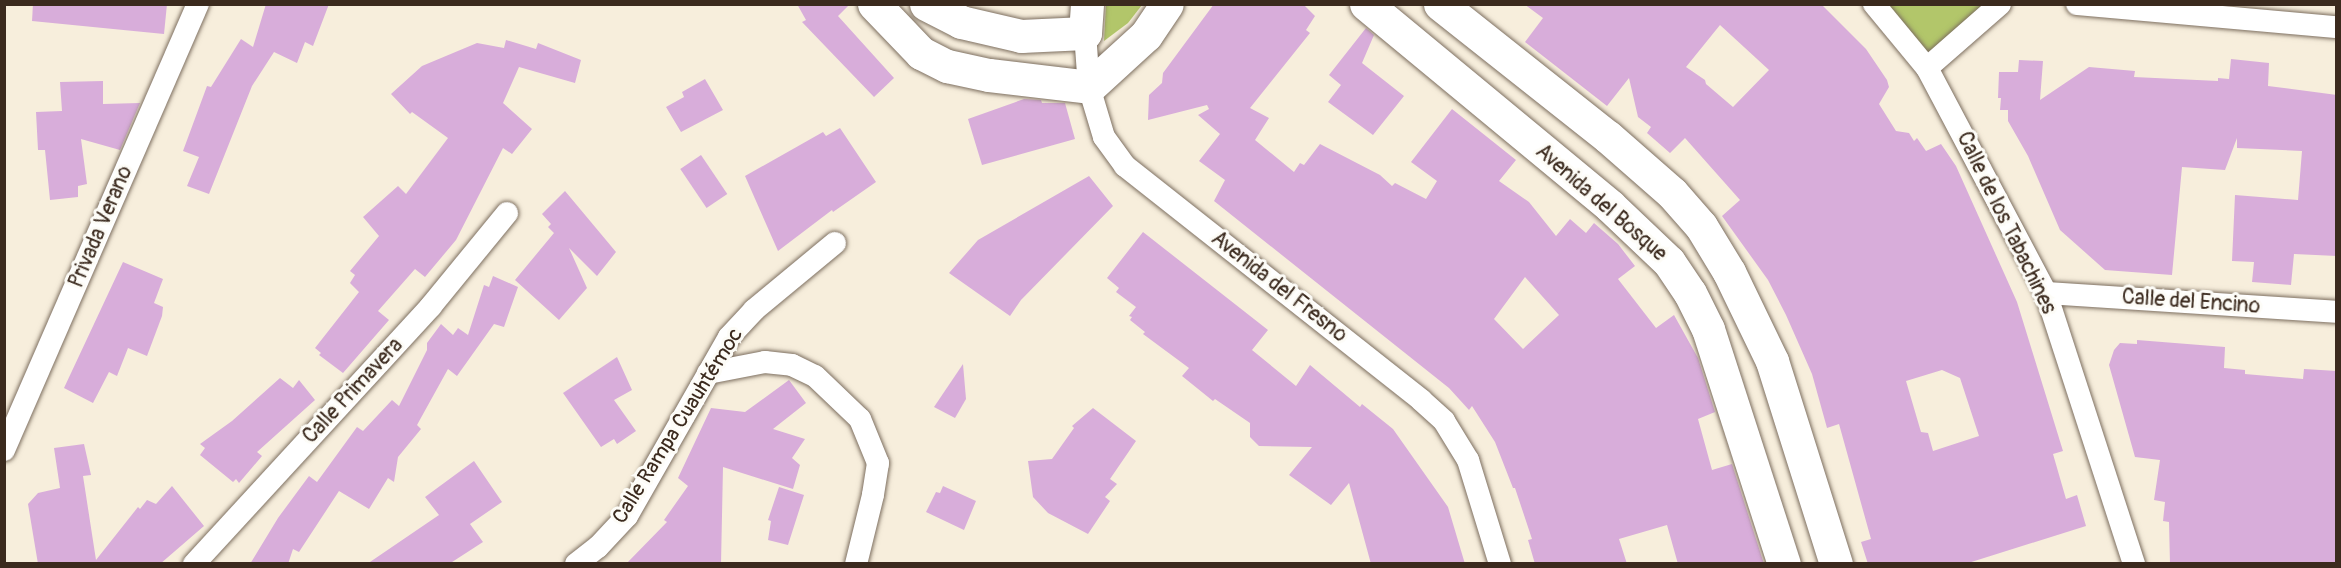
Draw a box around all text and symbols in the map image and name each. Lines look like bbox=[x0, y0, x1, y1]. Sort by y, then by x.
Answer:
street label: Calle de los Tabachines bbox=[1951, 128, 2061, 318]
street label: Avenida del Bosque bbox=[1530, 139, 1672, 267]
street label: Privada Verano bbox=[64, 162, 138, 292]
street label: Avenida del Fresno bbox=[1206, 226, 1352, 348]
street label: Calle del Encino bbox=[2121, 285, 2261, 319]
street label: Calle Rampa Cuauhtémoc bbox=[607, 324, 749, 528]
street label: Calle Primavera bbox=[298, 333, 408, 449]

